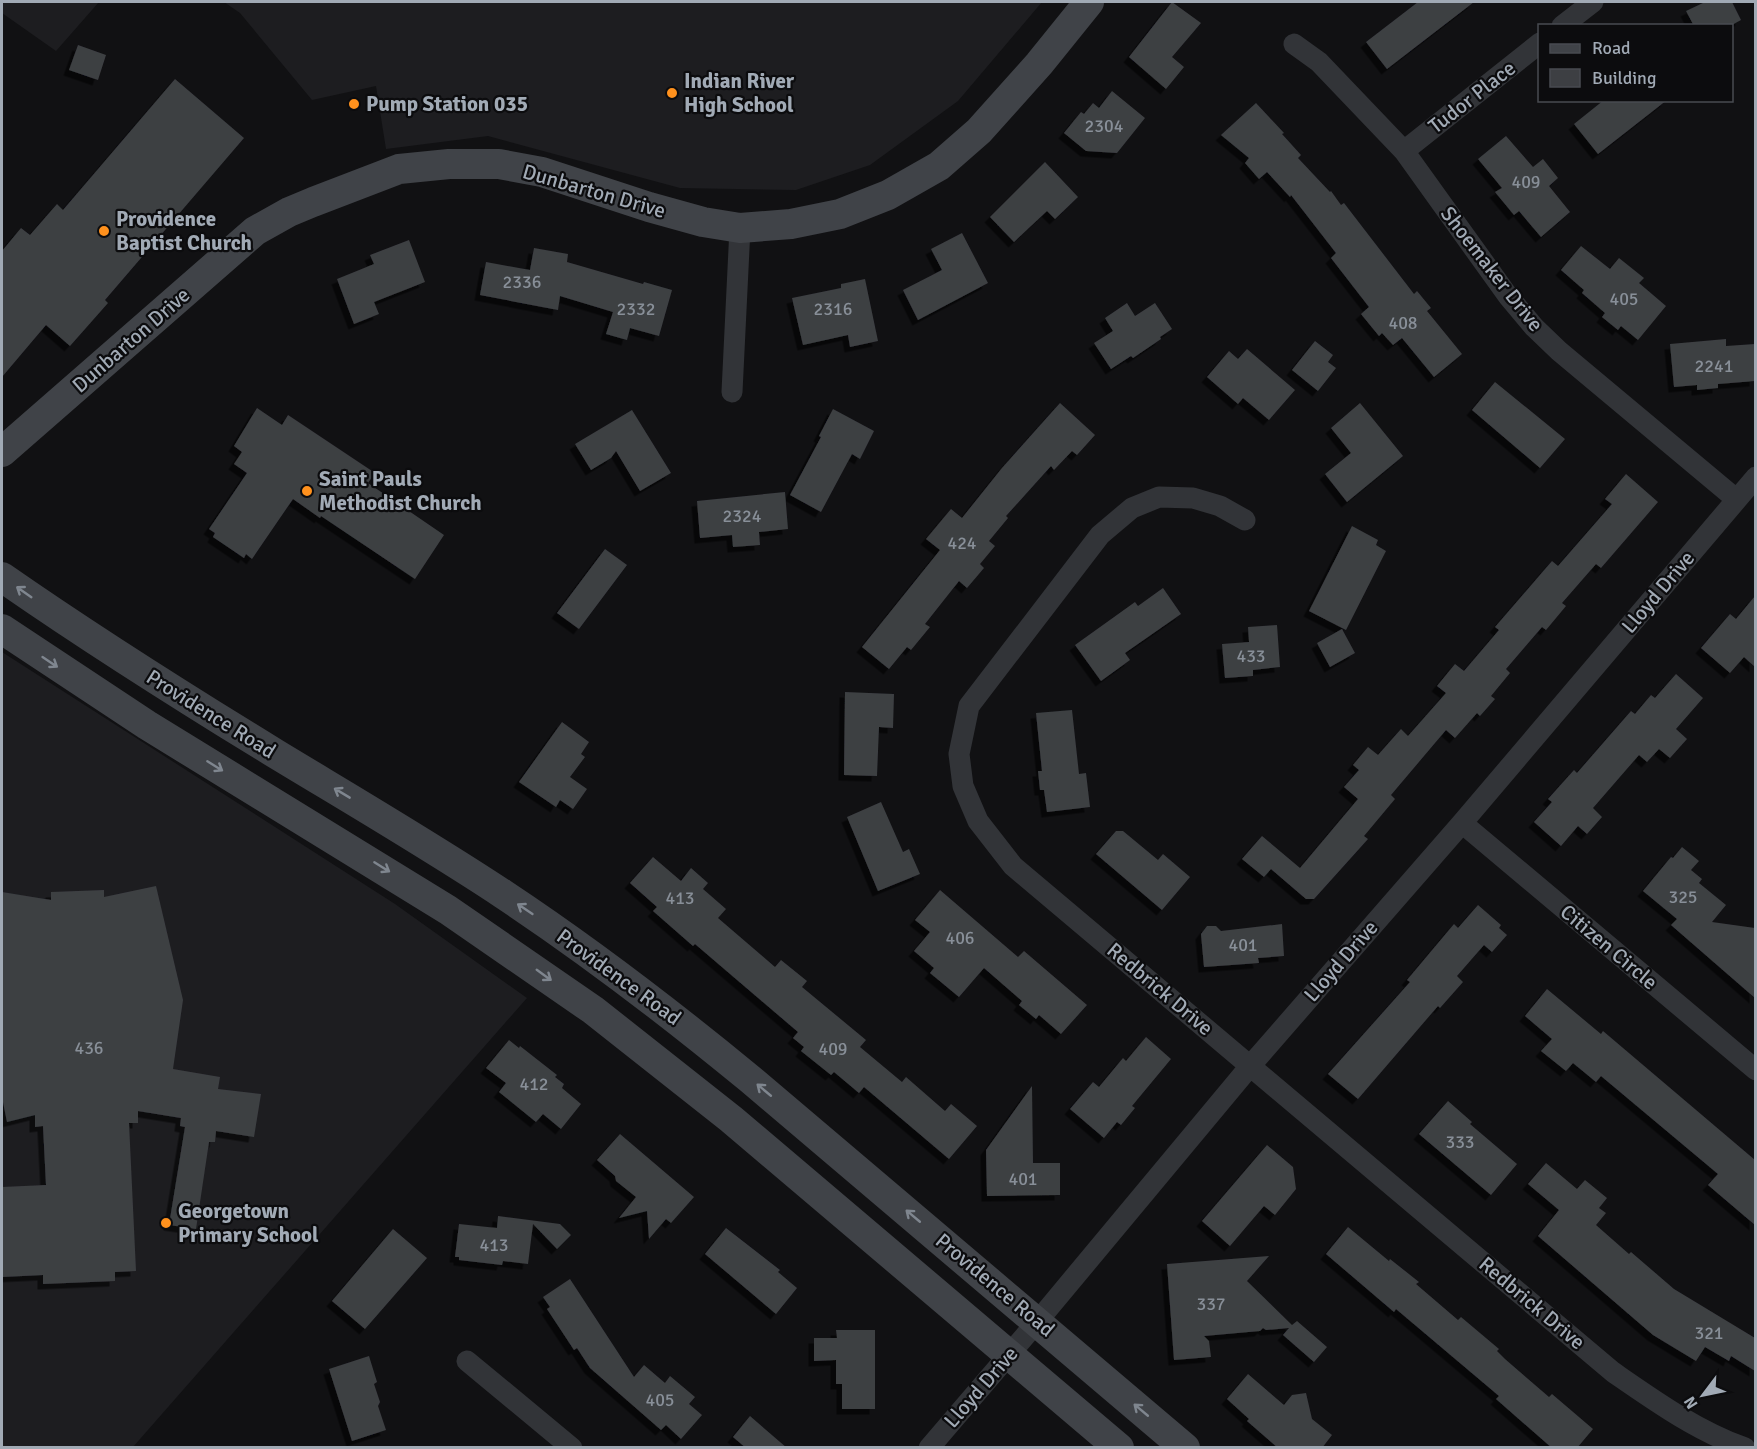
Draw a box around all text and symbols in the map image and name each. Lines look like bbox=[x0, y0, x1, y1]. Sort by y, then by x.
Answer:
legend bbox=[1538, 24, 1733, 102]
text: Road bbox=[1592, 37, 1631, 59]
street label: Tudor Place bbox=[1423, 55, 1521, 139]
text: Building bbox=[1592, 67, 1656, 89]
place label: Indian River High School bbox=[684, 68, 795, 118]
marker: Indian River High School bbox=[665, 86, 679, 100]
place label: Pump Station 035 bbox=[366, 91, 528, 117]
marker: Pump Station 035 bbox=[347, 97, 361, 111]
house number: 2304 bbox=[1085, 115, 1124, 137]
street label: Dunbarton Drive bbox=[519, 158, 669, 224]
house number: 409 bbox=[1511, 171, 1541, 193]
street label: Shoemaker Drive bbox=[1435, 201, 1549, 337]
place label: Providence Baptist Church bbox=[116, 206, 252, 256]
marker: Providence Baptist Church bbox=[97, 224, 111, 238]
house number: 2336 bbox=[503, 271, 541, 293]
street label: Dunbarton Drive bbox=[67, 282, 195, 398]
house number: 405 bbox=[1609, 288, 1639, 310]
house number: 2332 bbox=[617, 298, 655, 320]
house number: 2316 bbox=[814, 298, 852, 320]
house number: 408 bbox=[1388, 312, 1418, 334]
house number: 2241 bbox=[1695, 355, 1733, 377]
place label: Saint Pauls Methodist Church bbox=[319, 466, 482, 516]
marker: Saint Pauls Methodist Church bbox=[300, 484, 314, 498]
house number: 2324 bbox=[723, 505, 762, 527]
house number: 424 bbox=[947, 532, 977, 554]
street label: Lloyd Drive bbox=[1616, 545, 1700, 639]
one-way arrow bbox=[16, 586, 32, 598]
house number: 433 bbox=[1236, 645, 1266, 667]
one-way arrow bbox=[41, 656, 58, 668]
street label: Providence Road bbox=[142, 664, 280, 764]
one-way arrow bbox=[206, 761, 223, 773]
one-way arrow bbox=[334, 787, 352, 798]
one-way arrow bbox=[373, 862, 390, 874]
house number: 325 bbox=[1668, 886, 1698, 908]
house number: 413 bbox=[665, 887, 695, 909]
street label: Citizen Circle bbox=[1555, 899, 1663, 995]
one-way arrow bbox=[517, 903, 533, 915]
street label: Lloyd Drive bbox=[1298, 915, 1384, 1007]
street label: Providence Road bbox=[552, 923, 686, 1031]
house number: 406 bbox=[945, 927, 975, 949]
house number: 401 bbox=[1228, 934, 1258, 956]
street label: Redbrick Drive bbox=[1102, 937, 1218, 1041]
one-way arrow bbox=[536, 969, 552, 981]
house number: 436 bbox=[74, 1037, 104, 1059]
house number: 409 bbox=[818, 1038, 848, 1060]
house number: 412 bbox=[519, 1073, 549, 1095]
one-way arrow bbox=[757, 1083, 772, 1097]
house number: 333 bbox=[1445, 1131, 1475, 1153]
house number: 401 bbox=[1008, 1168, 1038, 1190]
place label: Georgetown Primary School bbox=[178, 1198, 319, 1248]
one-way arrow bbox=[906, 1209, 921, 1223]
marker: Georgetown Primary School bbox=[159, 1216, 173, 1230]
street label: Providence Road bbox=[930, 1228, 1060, 1342]
house number: 413 bbox=[479, 1234, 509, 1256]
street label: Redbrick Drive bbox=[1474, 1251, 1590, 1355]
house number: 337 bbox=[1196, 1293, 1226, 1315]
house number: 321 bbox=[1694, 1322, 1724, 1344]
street label: Lloyd Drive bbox=[938, 1341, 1024, 1433]
north arrow bbox=[1673, 1365, 1733, 1425]
house number: 405 bbox=[645, 1389, 675, 1411]
text: N bbox=[1680, 1392, 1703, 1412]
one-way arrow bbox=[1134, 1403, 1149, 1417]

